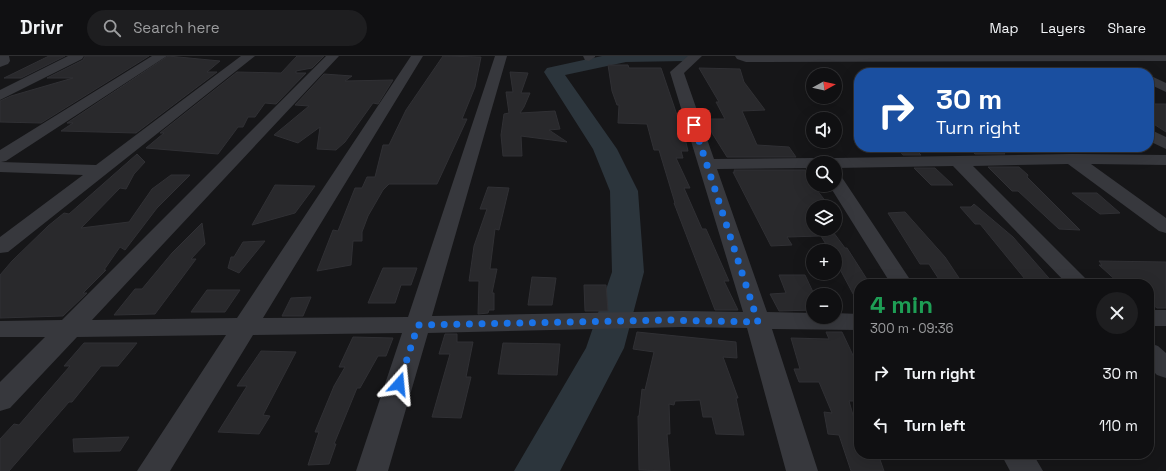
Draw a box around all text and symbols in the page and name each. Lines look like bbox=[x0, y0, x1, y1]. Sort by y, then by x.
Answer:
search box bbox=[87, 10, 367, 46]
text: Drivr bbox=[20, 15, 63, 40]
icon: search bbox=[101, 17, 123, 39]
text: Search here bbox=[133, 18, 220, 37]
text: Map bbox=[989, 19, 1019, 37]
text: Layers bbox=[1041, 19, 1085, 37]
text: Share bbox=[1107, 19, 1146, 37]
north arrow bbox=[806, 68, 842, 104]
map controls bbox=[806, 68, 842, 324]
text: 30 m bbox=[936, 81, 1002, 117]
icon: right bbox=[870, 84, 922, 136]
pin bbox=[677, 108, 711, 142]
button: sound bbox=[806, 112, 842, 148]
icon: arrive bbox=[683, 114, 705, 136]
text: Turn right bbox=[936, 116, 1020, 139]
button: search bbox=[806, 156, 842, 192]
button: layers bbox=[806, 200, 842, 236]
button: + bbox=[806, 244, 842, 280]
button: − bbox=[806, 288, 842, 324]
text: 4 min bbox=[870, 289, 933, 320]
button: close bbox=[1096, 292, 1138, 334]
text: 300 m · 09:36 bbox=[870, 320, 954, 337]
icon: right bbox=[870, 362, 892, 384]
position arrow bbox=[378, 363, 420, 405]
text: Turn right bbox=[904, 364, 975, 383]
text: 30 m bbox=[1103, 364, 1138, 383]
icon: left bbox=[870, 414, 892, 436]
text: Turn left bbox=[904, 416, 966, 435]
text: 110 m bbox=[1099, 416, 1138, 435]

